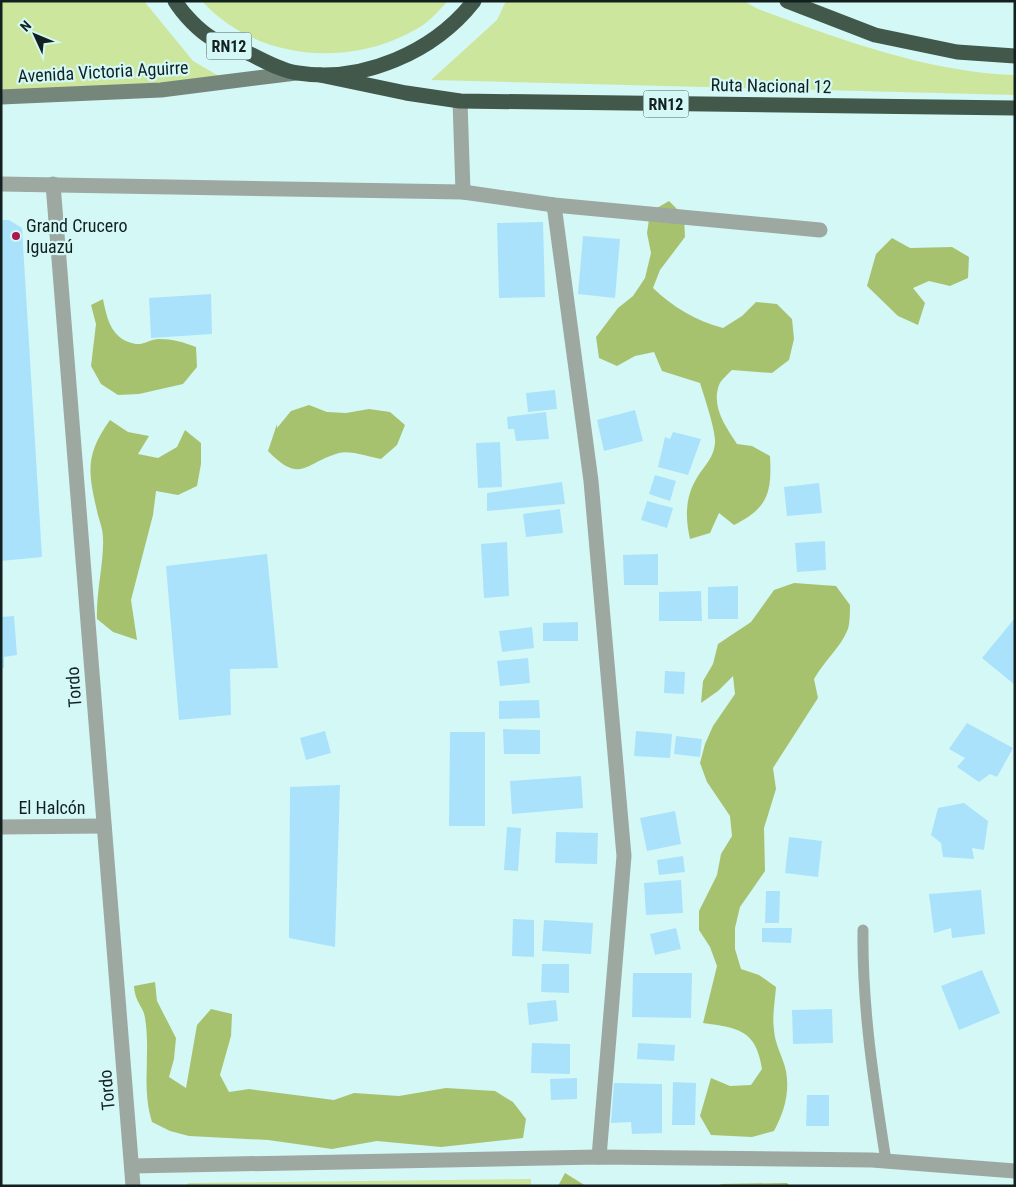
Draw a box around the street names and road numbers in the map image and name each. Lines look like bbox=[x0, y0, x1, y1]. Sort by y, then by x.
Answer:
road number: RN12 bbox=[206, 32, 252, 59]
street label: Avenida Victoria Aguirre bbox=[17, 57, 189, 86]
street label: Ruta Nacional 12 bbox=[710, 74, 832, 97]
road number: RN12 bbox=[644, 90, 688, 118]
street label: Tordo bbox=[62, 666, 85, 708]
street label: El Halcón bbox=[18, 797, 86, 818]
street label: Tordo bbox=[94, 1069, 119, 1111]

